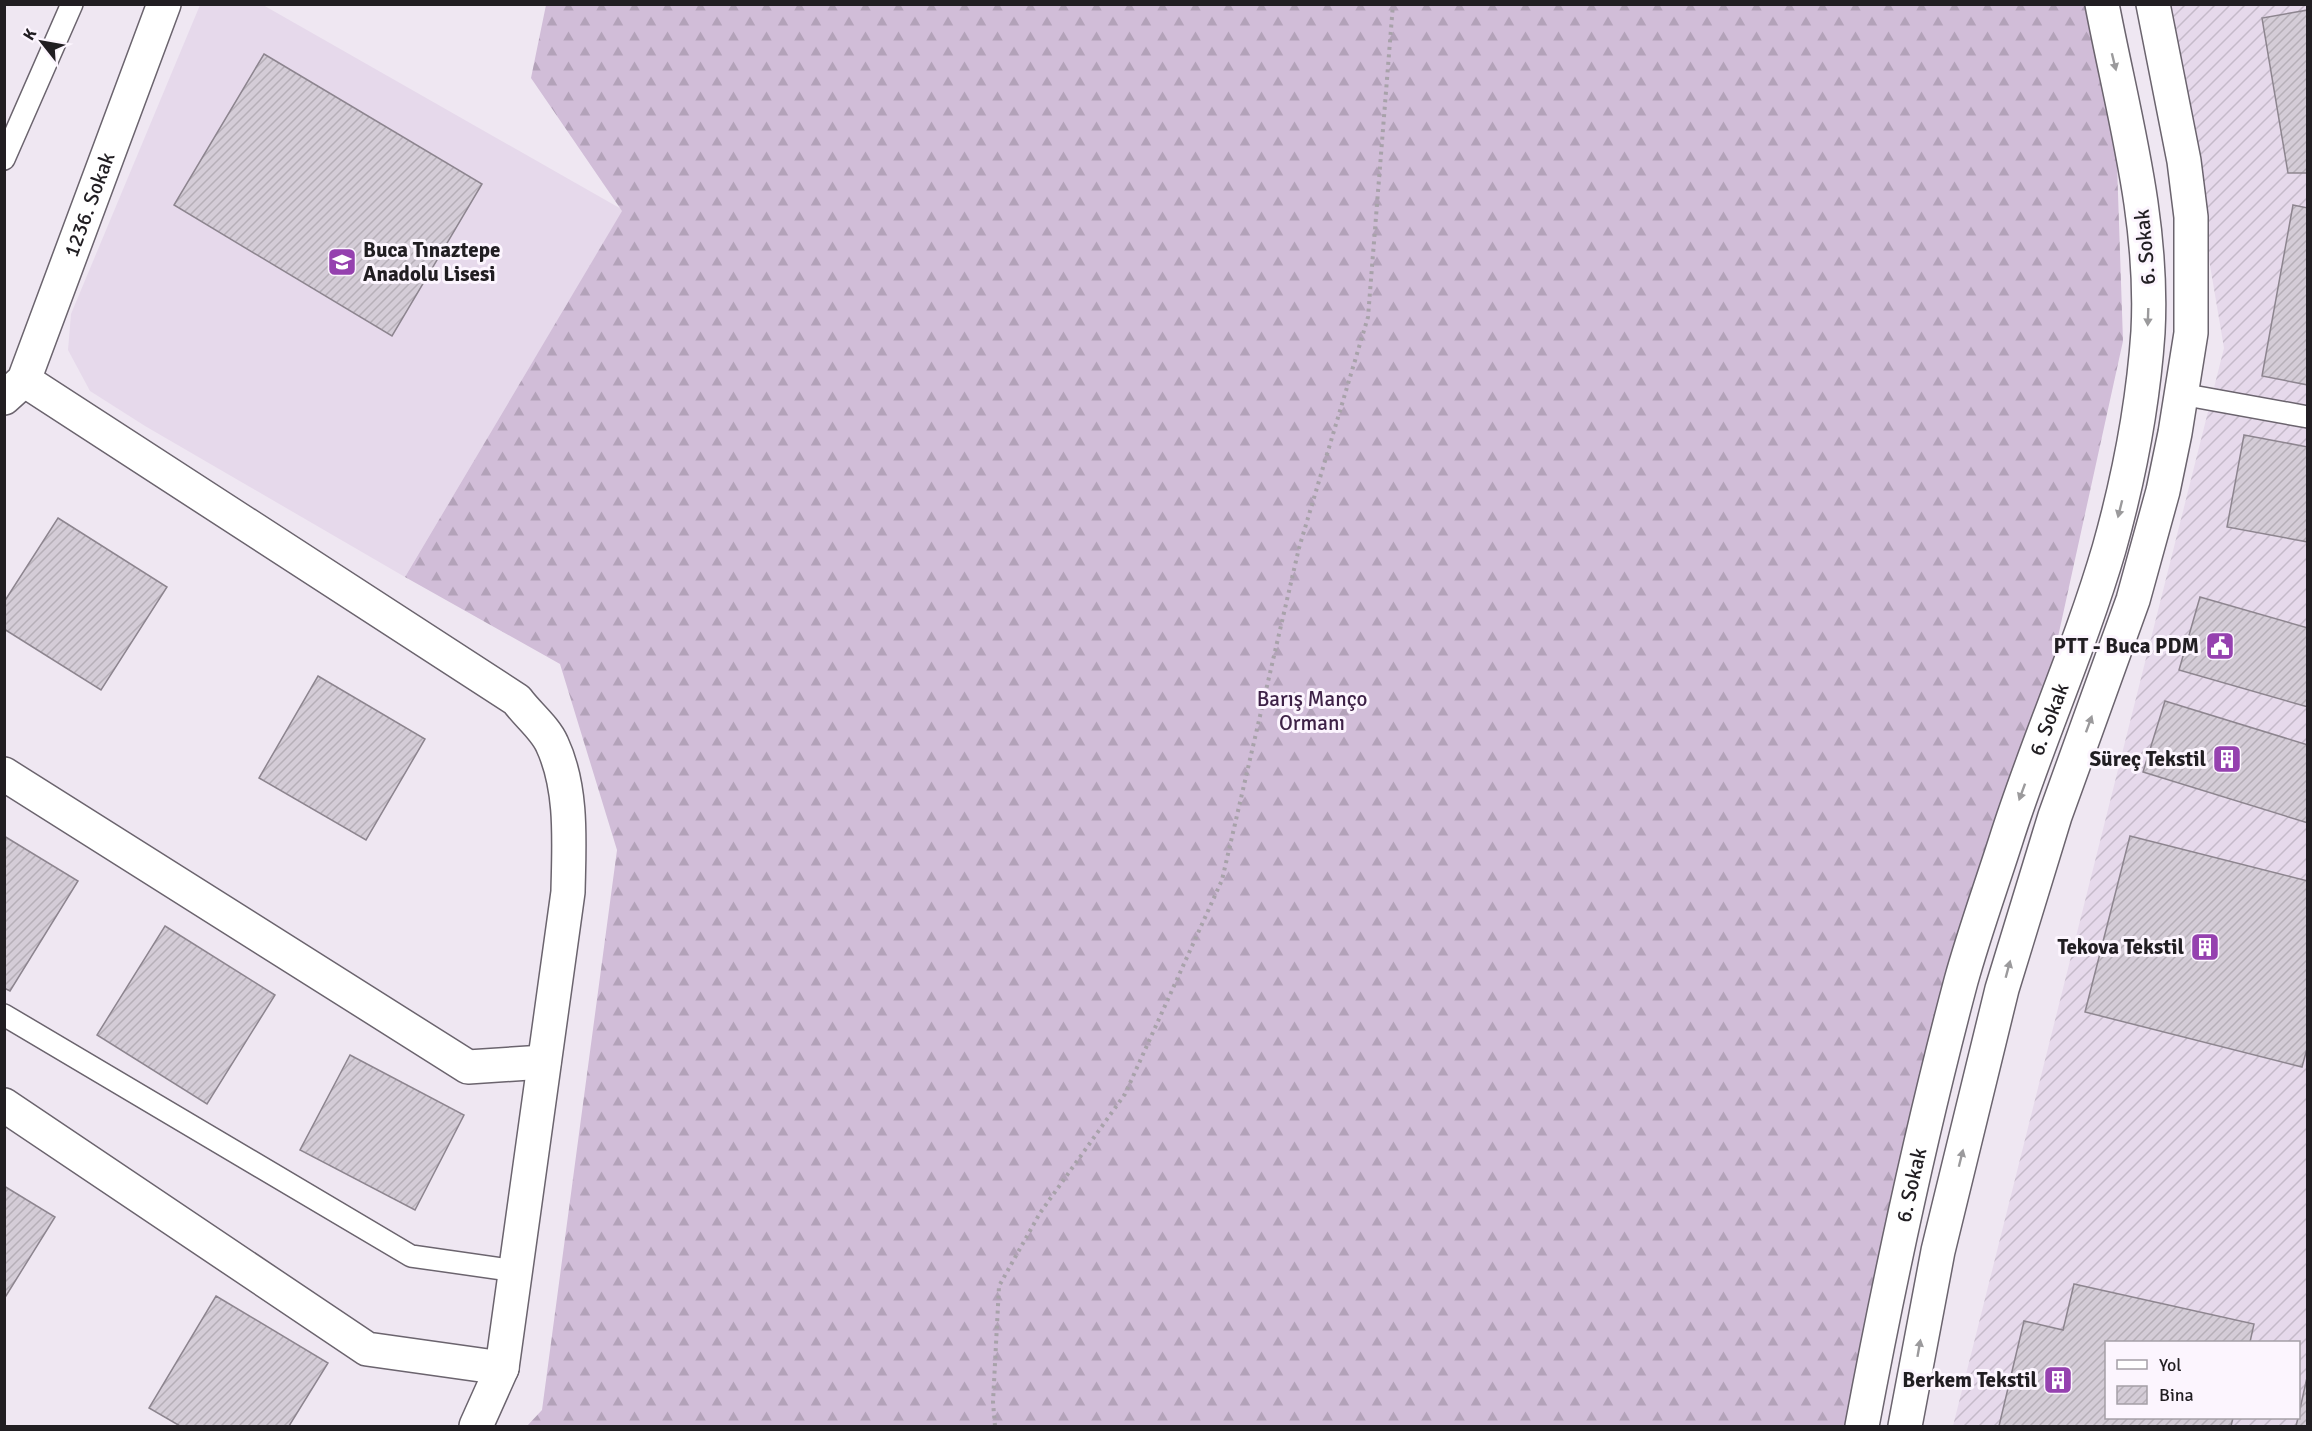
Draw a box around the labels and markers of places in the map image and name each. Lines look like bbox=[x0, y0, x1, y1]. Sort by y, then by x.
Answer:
place label: Buca Tınaztepe Anadolu Lisesi bbox=[363, 237, 500, 287]
school or university icon: Buca Tınaztepe Anadolu Lisesi bbox=[326, 246, 358, 278]
public building icon: PTT - Buca PDM bbox=[2204, 630, 2236, 662]
place label: PTT - Buca PDM bbox=[2053, 633, 2199, 659]
building icon: Süreç Tekstil bbox=[2211, 743, 2243, 775]
place label: Süreç Tekstil bbox=[2089, 746, 2206, 772]
building icon: Tekova Tekstil bbox=[2189, 931, 2221, 963]
place label: Tekova Tekstil bbox=[2058, 934, 2184, 960]
building icon: Berkem Tekstil bbox=[2042, 1364, 2074, 1396]
place label: Berkem Tekstil bbox=[1902, 1367, 2037, 1393]

